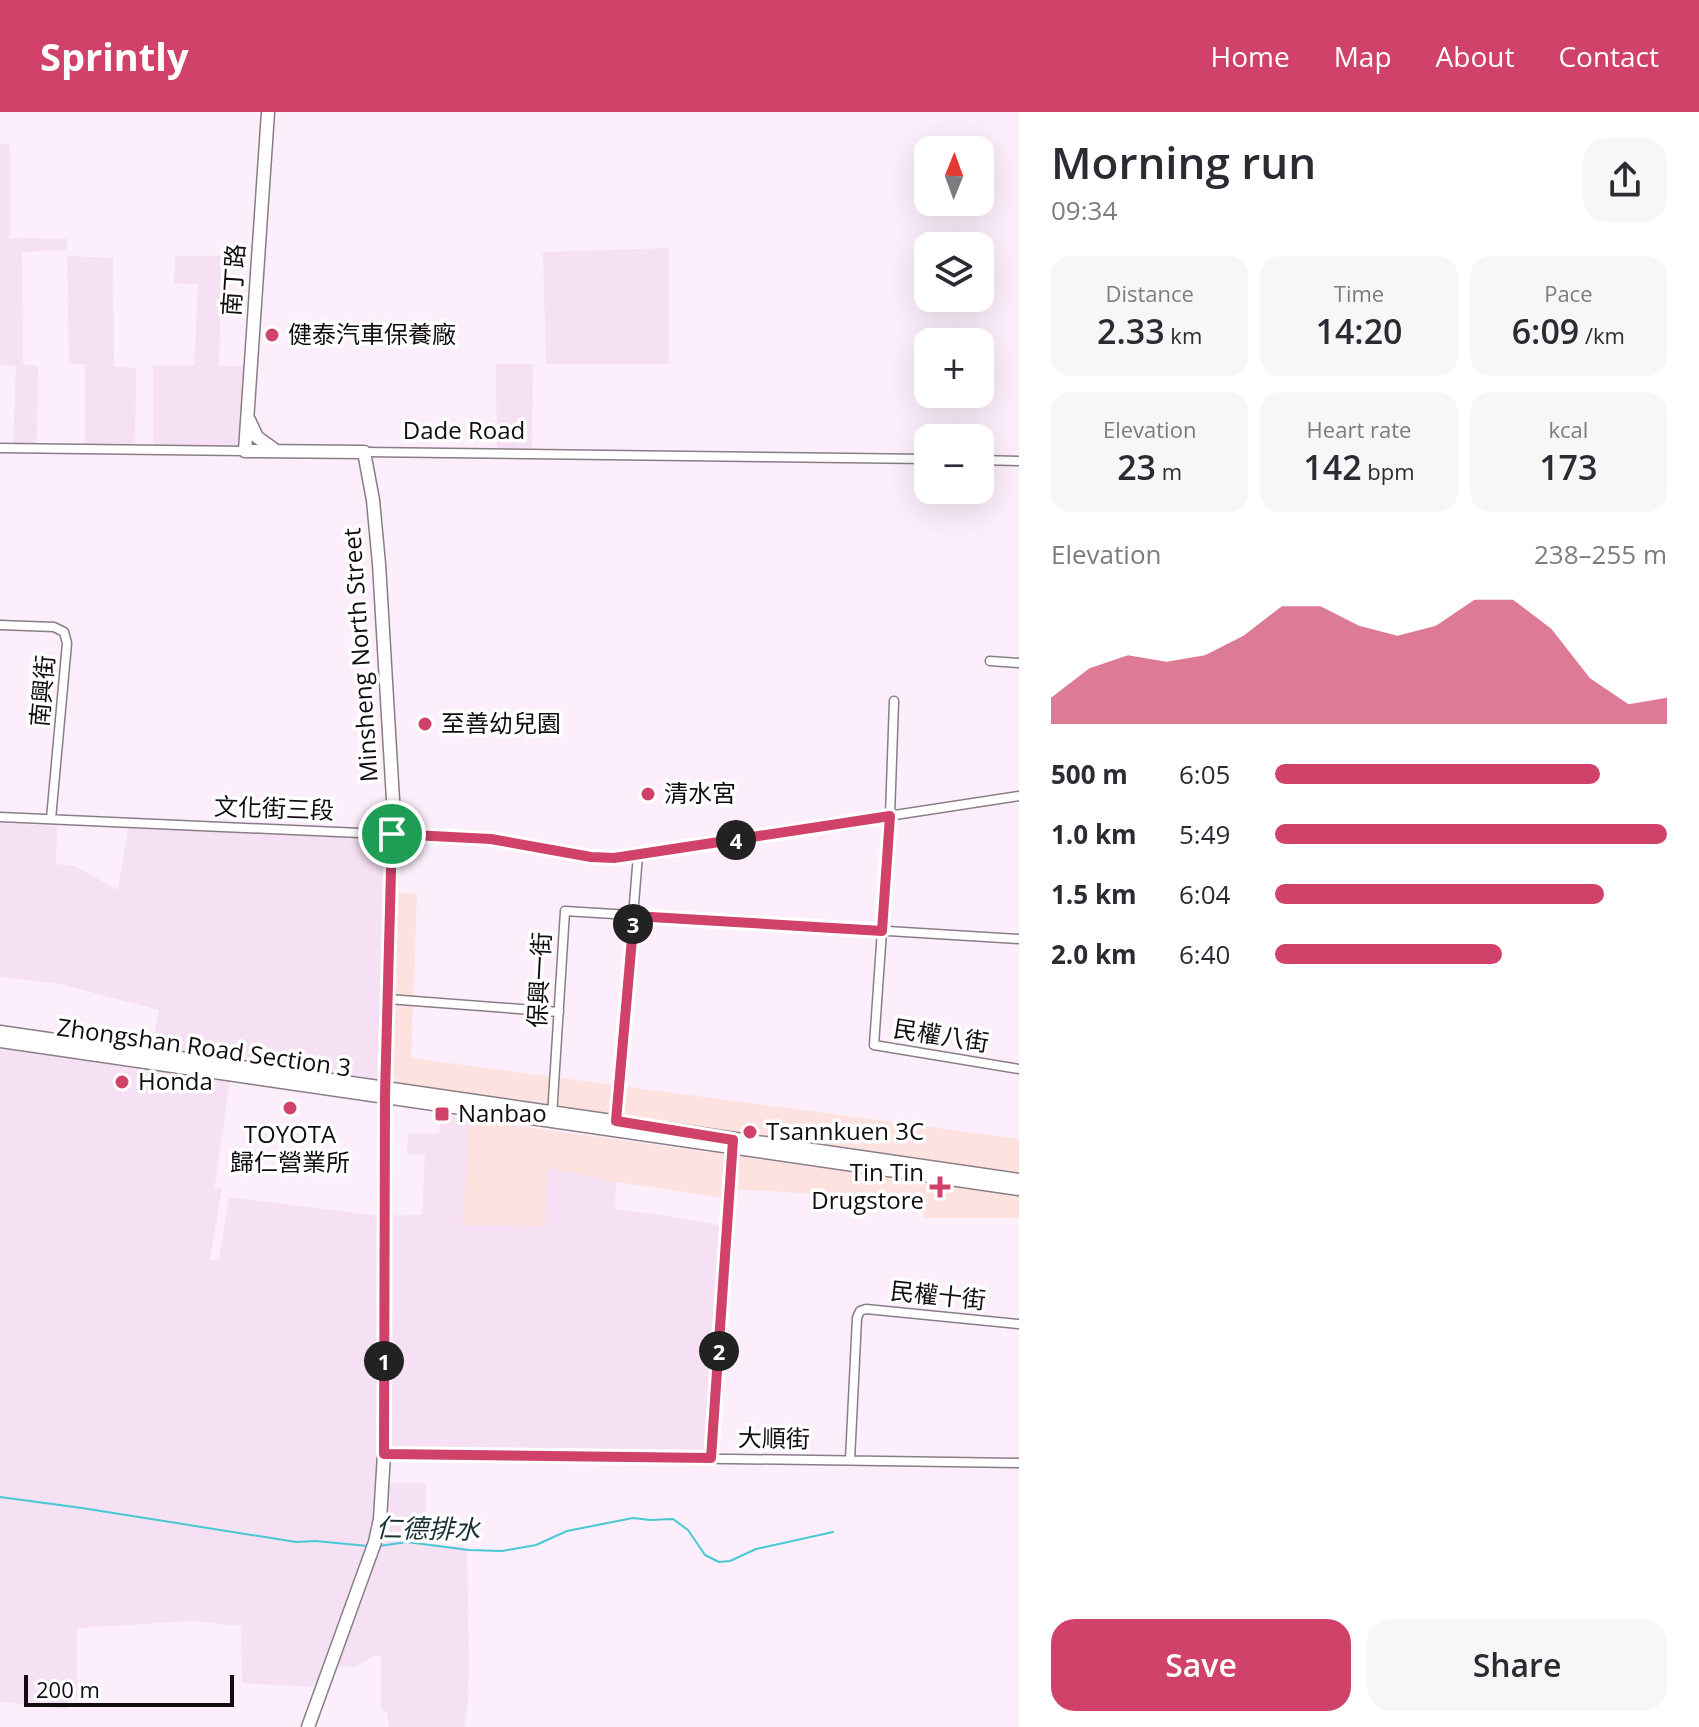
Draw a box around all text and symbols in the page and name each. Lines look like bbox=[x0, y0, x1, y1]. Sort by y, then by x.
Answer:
text: Sprintly bbox=[40, 30, 189, 82]
text: Home bbox=[1211, 37, 1290, 75]
text: Map bbox=[1334, 37, 1392, 75]
text: About bbox=[1436, 37, 1514, 75]
text: Contact bbox=[1558, 37, 1659, 75]
text: Morning run bbox=[1051, 132, 1316, 192]
north arrow bbox=[914, 136, 994, 216]
map controls bbox=[914, 136, 994, 504]
button: share bbox=[1583, 138, 1667, 222]
text: 09:34 bbox=[1051, 192, 1117, 228]
button: layers bbox=[914, 232, 994, 312]
street label: 南丁路 bbox=[214, 243, 251, 317]
text: Distance bbox=[1105, 278, 1194, 308]
text: Time bbox=[1334, 278, 1384, 308]
text: Pace bbox=[1544, 278, 1593, 308]
text: 2.33 bbox=[1097, 308, 1165, 354]
text: 14:20 bbox=[1315, 308, 1403, 354]
text: 6:09 bbox=[1512, 308, 1579, 354]
place label: 健泰汽車保養廠 bbox=[288, 317, 456, 350]
text: km bbox=[1165, 320, 1202, 350]
text: /km bbox=[1579, 320, 1625, 350]
marker: 健泰汽車保養廠 bbox=[263, 326, 281, 344]
button: + bbox=[914, 328, 994, 408]
street label: Dade Road bbox=[403, 413, 525, 446]
text: Elevation bbox=[1103, 414, 1196, 444]
text: Heart rate bbox=[1307, 414, 1411, 444]
text: kcal bbox=[1548, 414, 1588, 444]
button: − bbox=[914, 424, 994, 504]
text: 23 bbox=[1117, 444, 1156, 490]
text: 142 bbox=[1303, 444, 1362, 490]
text: 173 bbox=[1539, 444, 1597, 490]
text: m bbox=[1156, 456, 1182, 486]
text: bpm bbox=[1362, 456, 1415, 486]
street label: Minsheng North Street bbox=[334, 527, 385, 783]
text: Elevation bbox=[1051, 536, 1161, 572]
text: 238–255 m bbox=[1534, 536, 1667, 572]
street label: 南興街 bbox=[22, 654, 61, 728]
place label: 至善幼兒園 bbox=[441, 706, 561, 739]
marker: 至善幼兒園 bbox=[416, 715, 434, 733]
text: 500 m bbox=[1051, 756, 1128, 792]
text: 6:05 bbox=[1179, 756, 1230, 792]
place label: 清水宮 bbox=[664, 776, 736, 809]
marker: 清水宮 bbox=[639, 785, 657, 803]
street label: 文化街三段 bbox=[214, 789, 335, 826]
pin bbox=[358, 800, 426, 868]
icon: arrive bbox=[370, 812, 414, 856]
text: 1.0 km bbox=[1051, 816, 1137, 852]
text: 5:49 bbox=[1179, 816, 1230, 852]
pin: 4 bbox=[716, 820, 756, 860]
text: 4 bbox=[730, 825, 742, 855]
text: 1.5 km bbox=[1051, 876, 1137, 912]
text: 6:04 bbox=[1179, 876, 1230, 912]
pin: 3 bbox=[613, 904, 653, 944]
text: 3 bbox=[627, 909, 639, 939]
street label: 保興一街 bbox=[520, 931, 557, 1029]
text: 2.0 km bbox=[1051, 936, 1137, 972]
text: 6:40 bbox=[1179, 936, 1230, 972]
street label: Zhongshan Road Section 3 bbox=[55, 1010, 353, 1083]
street label: 民權八街 bbox=[891, 1011, 991, 1058]
place label: Honda bbox=[138, 1064, 213, 1097]
marker: Honda bbox=[113, 1073, 131, 1091]
place label: Nanbao bbox=[458, 1096, 547, 1129]
marker: TOYOTA 歸仁營業所 bbox=[281, 1099, 299, 1117]
marker: Nanbao bbox=[433, 1105, 451, 1123]
place label: Tsannkuen 3C bbox=[766, 1114, 924, 1147]
place label: TOYOTA 歸仁營業所 bbox=[230, 1117, 350, 1178]
marker: Tsannkuen 3C bbox=[741, 1123, 759, 1141]
place label: Tin Tin Drugstore bbox=[811, 1155, 924, 1216]
marker: Tin Tin Drugstore bbox=[931, 1178, 949, 1196]
street label: 民權十街 bbox=[889, 1273, 988, 1316]
pin: 2 bbox=[699, 1331, 739, 1371]
text: 2 bbox=[713, 1336, 725, 1366]
pin: 1 bbox=[364, 1341, 404, 1381]
text: 1 bbox=[378, 1346, 390, 1376]
street label: 大順街 bbox=[738, 1420, 810, 1455]
water label: 仁德排水 bbox=[376, 1509, 481, 1547]
button: Save bbox=[1051, 1619, 1351, 1711]
button: Share bbox=[1367, 1619, 1667, 1711]
scale bar bbox=[24, 1671, 234, 1707]
text: 200 m bbox=[36, 1674, 100, 1704]

